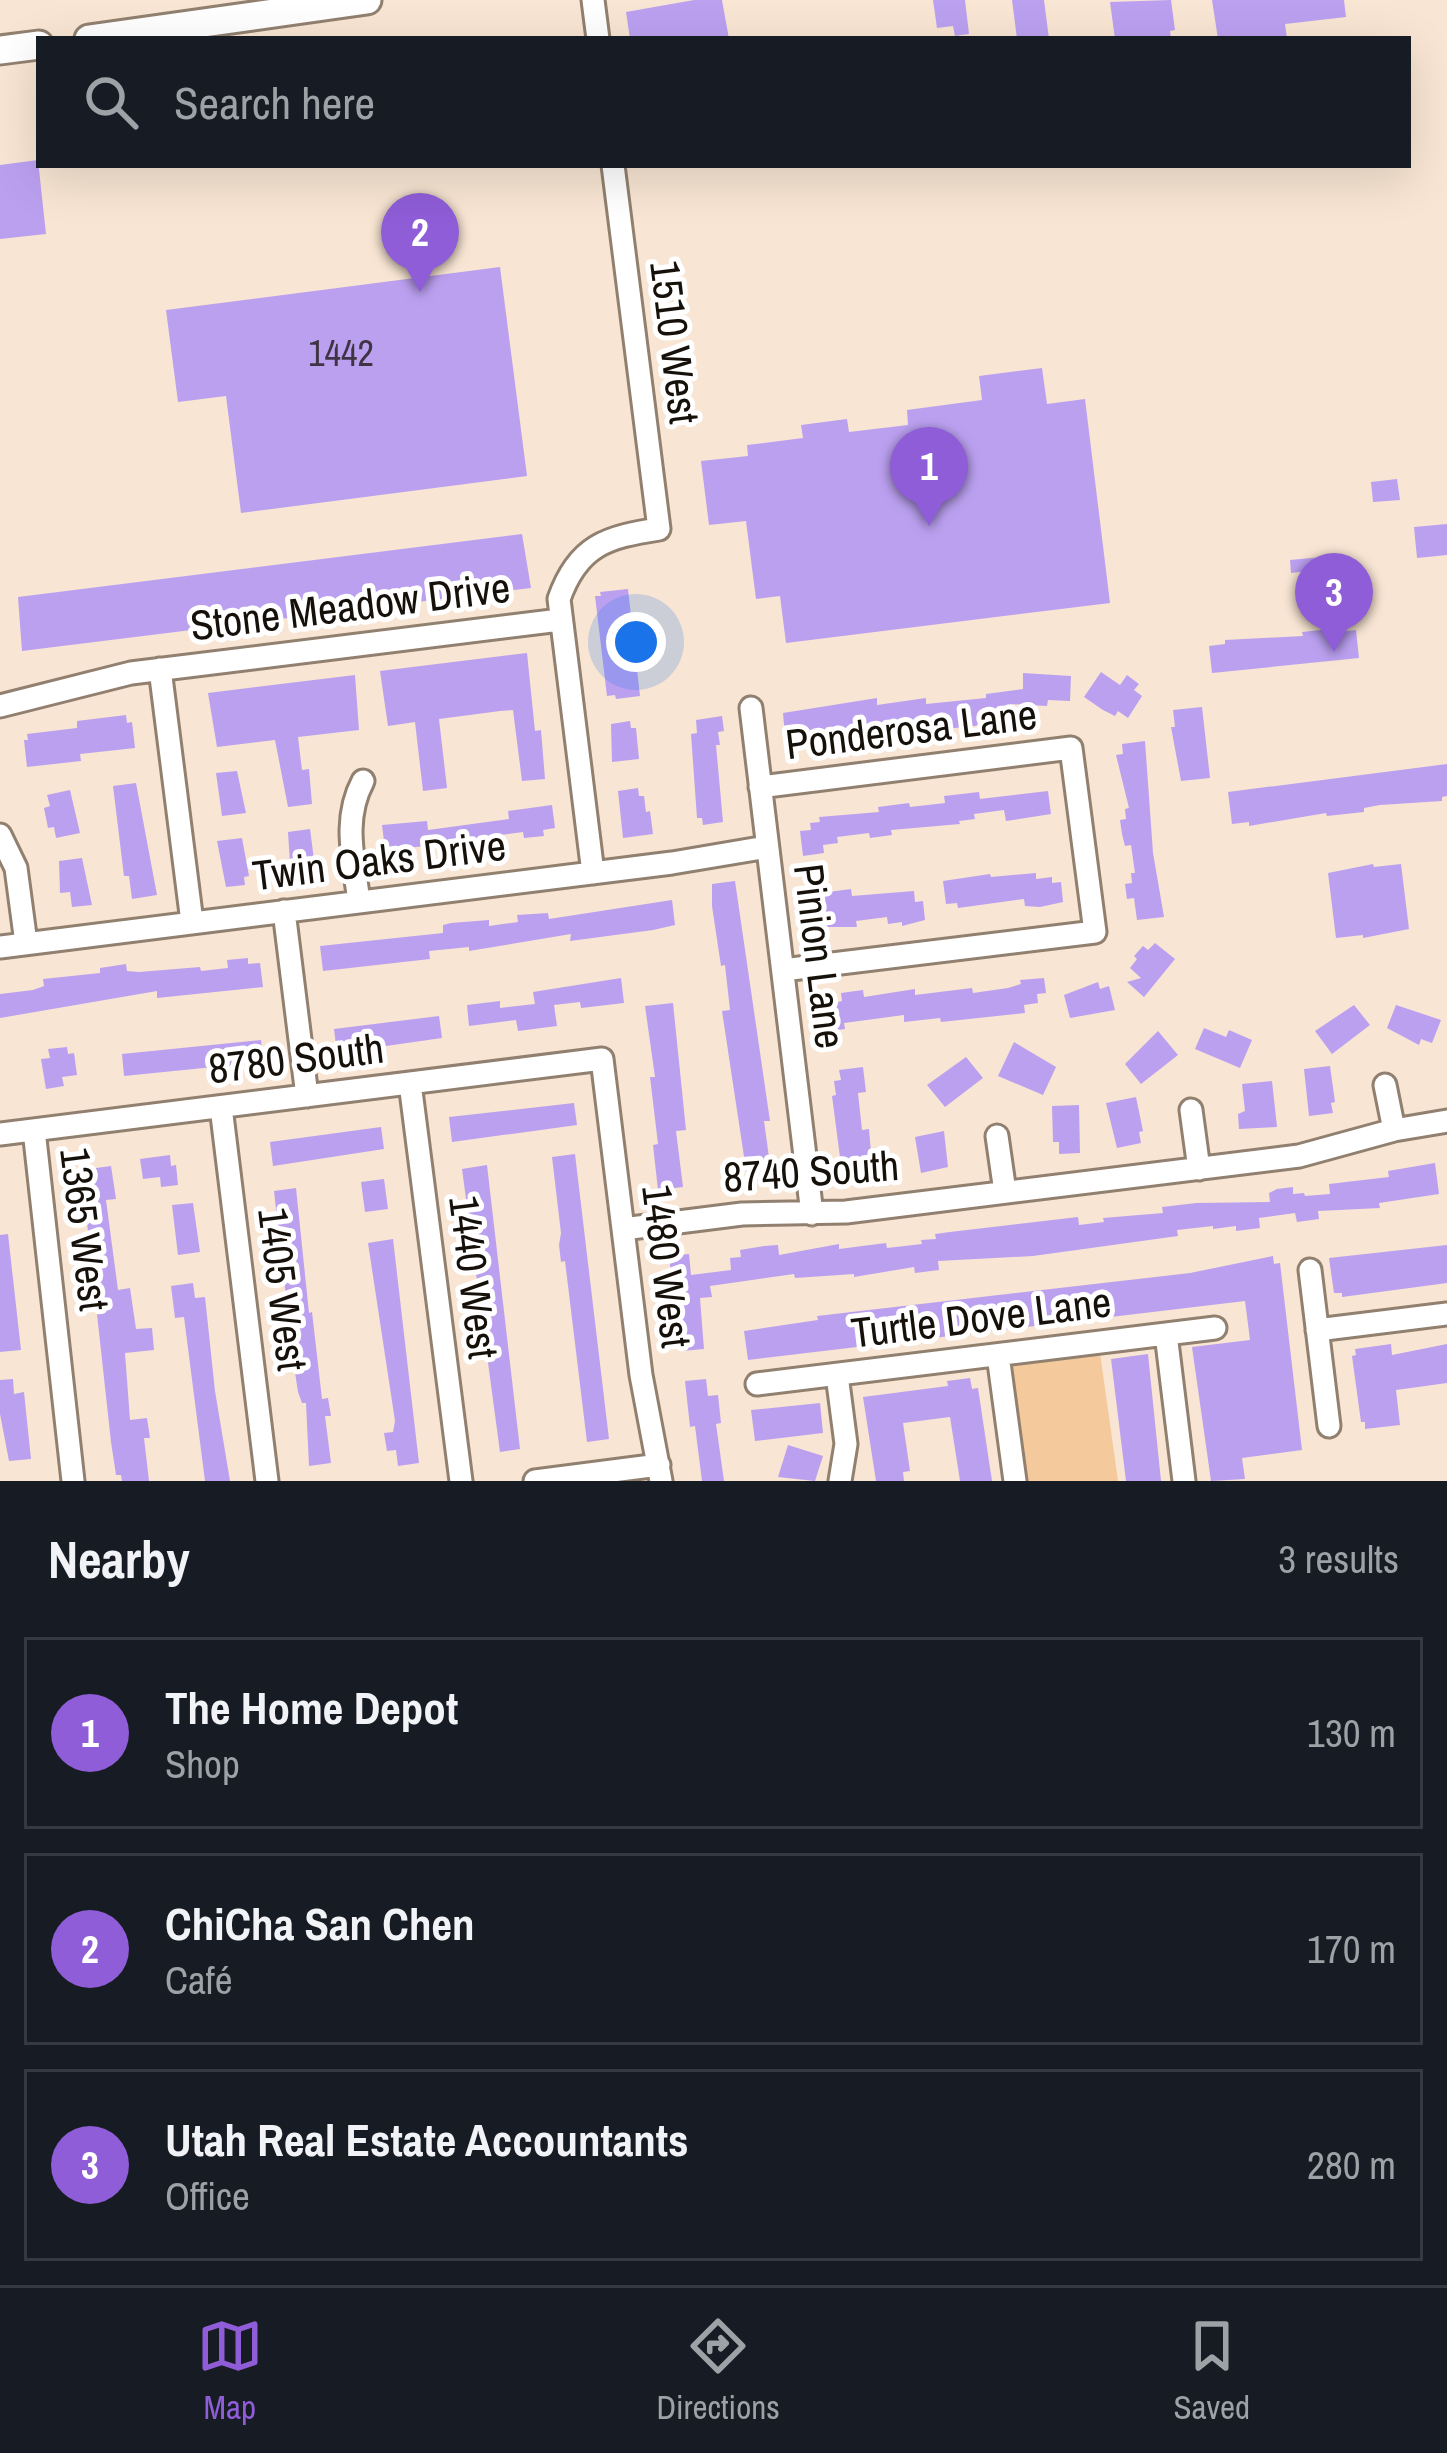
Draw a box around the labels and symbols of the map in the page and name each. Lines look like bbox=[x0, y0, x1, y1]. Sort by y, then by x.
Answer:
pin: 2 bbox=[381, 193, 459, 292]
street label: 1510 West bbox=[637, 257, 713, 427]
house number: 1442 bbox=[308, 329, 374, 377]
pin: 1 bbox=[890, 427, 968, 526]
pin: 3 bbox=[1295, 553, 1373, 652]
street label: Stone Meadow Drive bbox=[187, 559, 513, 653]
your location bbox=[606, 612, 666, 672]
street label: Ponderosa Lane bbox=[782, 686, 1040, 772]
street label: Twin Oaks Drive bbox=[249, 817, 509, 903]
street label: Pinion Lane bbox=[781, 860, 859, 1052]
street label: 8780 South bbox=[205, 1019, 387, 1097]
street label: 8740 South bbox=[721, 1137, 901, 1205]
street label: 1365 West bbox=[47, 1144, 123, 1314]
street label: 1480 West bbox=[629, 1181, 705, 1351]
street label: 1440 West bbox=[436, 1192, 512, 1362]
street label: 1405 West bbox=[245, 1204, 321, 1374]
street label: Turtle Dove Lane bbox=[848, 1273, 1114, 1361]

